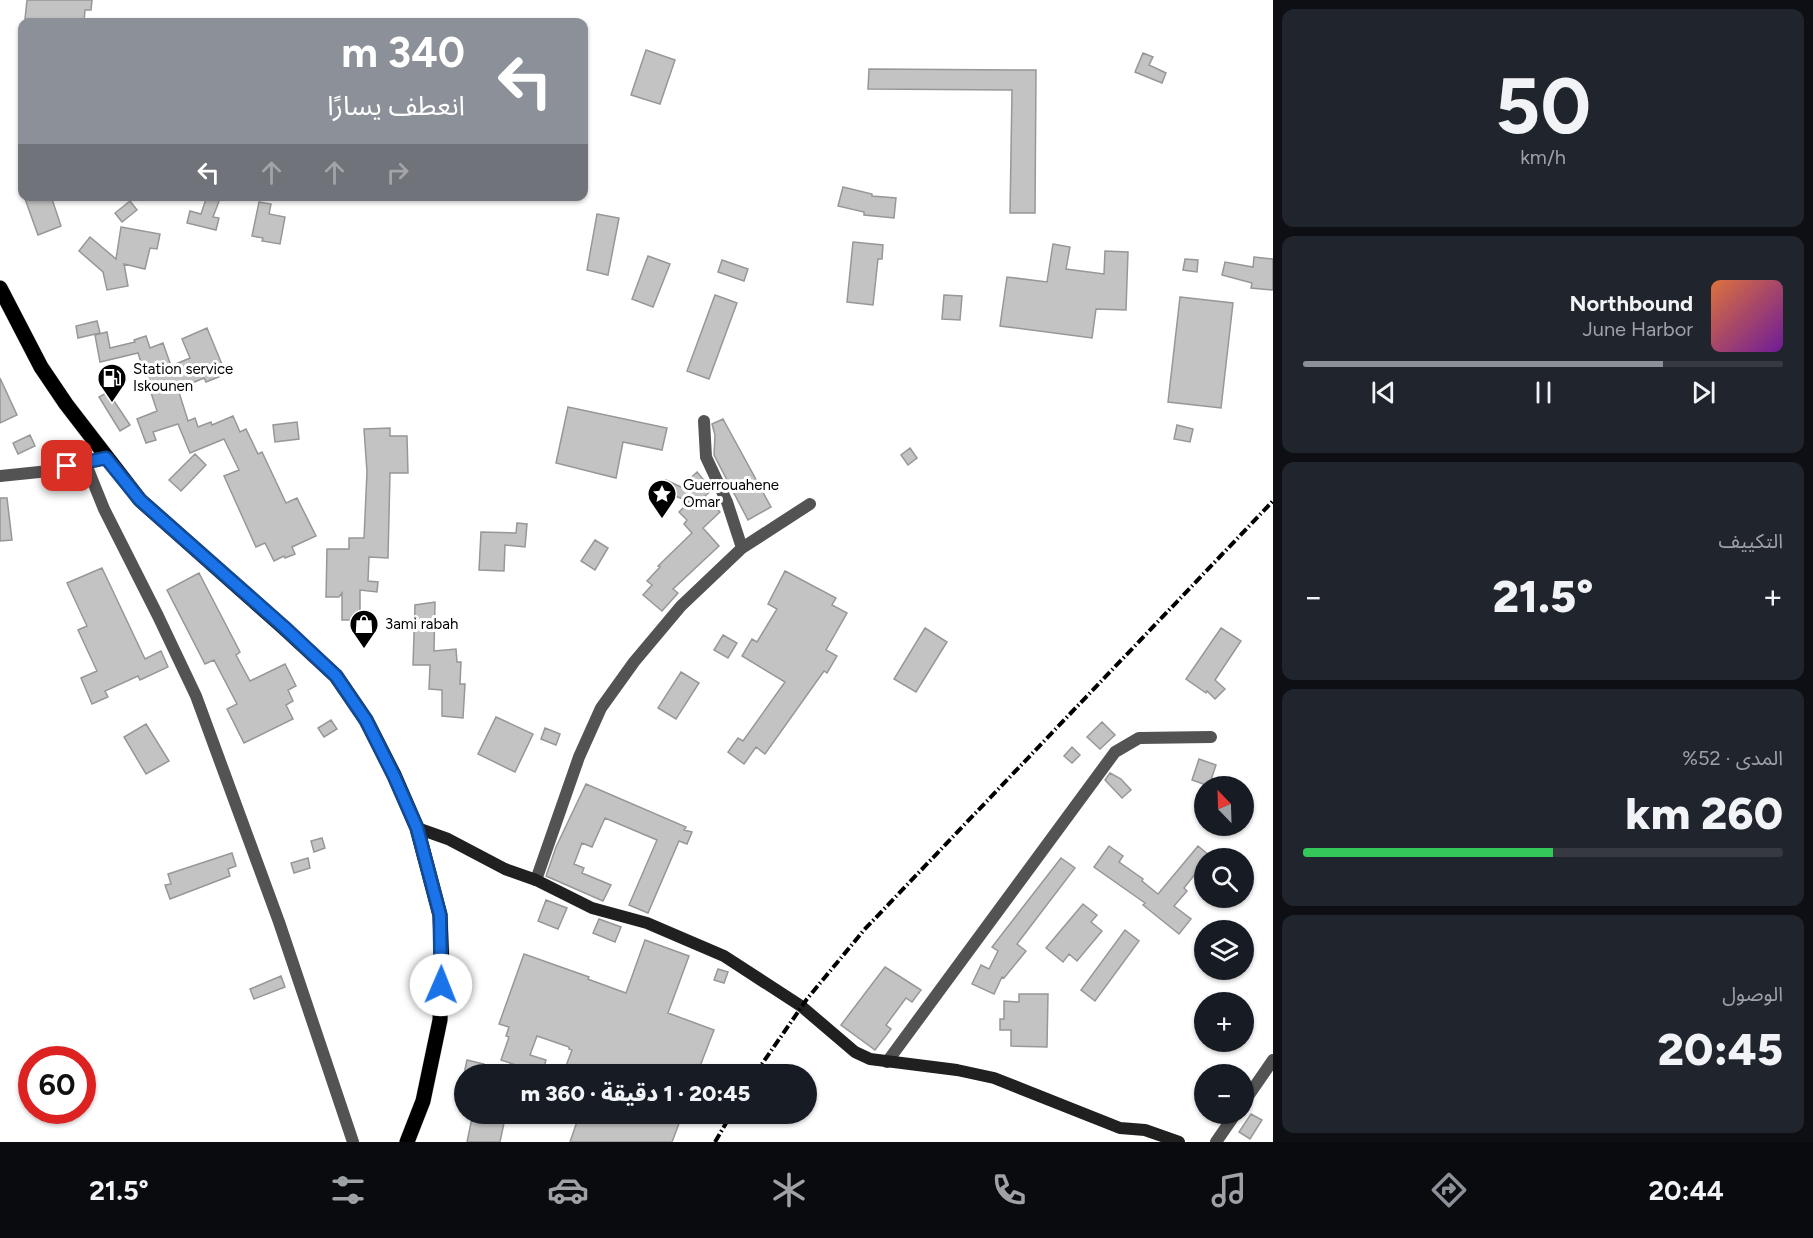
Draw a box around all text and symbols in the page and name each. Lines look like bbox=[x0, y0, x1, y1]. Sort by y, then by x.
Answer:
text: 340 m bbox=[341, 27, 465, 78]
icon: left bbox=[486, 42, 564, 120]
text: 50 bbox=[1495, 59, 1591, 153]
text: انعطف يسارًا bbox=[327, 89, 465, 122]
text: km/h bbox=[1520, 145, 1566, 169]
icon: left bbox=[192, 156, 225, 189]
icon: ahead bbox=[255, 156, 288, 189]
icon: ahead bbox=[318, 156, 351, 189]
icon: right bbox=[381, 156, 414, 189]
text: Northbound bbox=[1570, 290, 1693, 317]
text: June Harbor bbox=[1582, 317, 1693, 341]
place label: Station service Iskounen bbox=[133, 360, 233, 395]
fuel station icon: Station service Iskounen bbox=[96, 362, 128, 404]
icon: previous bbox=[1367, 376, 1400, 409]
icon: pause bbox=[1527, 376, 1560, 409]
icon: next bbox=[1687, 376, 1720, 409]
pin bbox=[41, 440, 92, 491]
icon: arrive bbox=[50, 449, 83, 482]
place label: Guerrouahene Omar bbox=[683, 476, 779, 511]
place icon: Guerrouahene Omar bbox=[646, 478, 678, 520]
text: التكييف bbox=[1719, 529, 1783, 553]
text: 21.5° bbox=[1492, 569, 1594, 623]
text: − bbox=[1303, 577, 1324, 616]
text: + bbox=[1762, 577, 1783, 616]
shop icon: 3ami rabah bbox=[348, 608, 380, 650]
place label: 3ami rabah bbox=[385, 615, 458, 633]
text: المدى · 52% bbox=[1682, 746, 1783, 770]
north arrow bbox=[1194, 776, 1254, 836]
map controls bbox=[1194, 776, 1254, 1124]
text: 260 km bbox=[1625, 786, 1783, 840]
button: search bbox=[1194, 848, 1254, 908]
button: layers bbox=[1194, 920, 1254, 980]
position arrow bbox=[409, 953, 473, 1017]
text: الوصول bbox=[1722, 982, 1783, 1006]
button: + bbox=[1194, 992, 1254, 1052]
text: 20:45 bbox=[1658, 1022, 1783, 1076]
speed limit sign: 60 bbox=[18, 1046, 96, 1124]
button: − bbox=[1194, 1064, 1254, 1124]
text: 20:45 · 1 دقيقة · 360 m bbox=[521, 1080, 750, 1107]
icon: filters bbox=[327, 1169, 369, 1211]
icon: car bbox=[547, 1169, 589, 1211]
icon: climate bbox=[768, 1169, 810, 1211]
icon: phone bbox=[988, 1169, 1030, 1211]
icon: music bbox=[1208, 1169, 1250, 1211]
icon: directions bbox=[1428, 1169, 1470, 1211]
text: 21.5° bbox=[89, 1174, 149, 1207]
text: 20:44 bbox=[1648, 1174, 1724, 1207]

